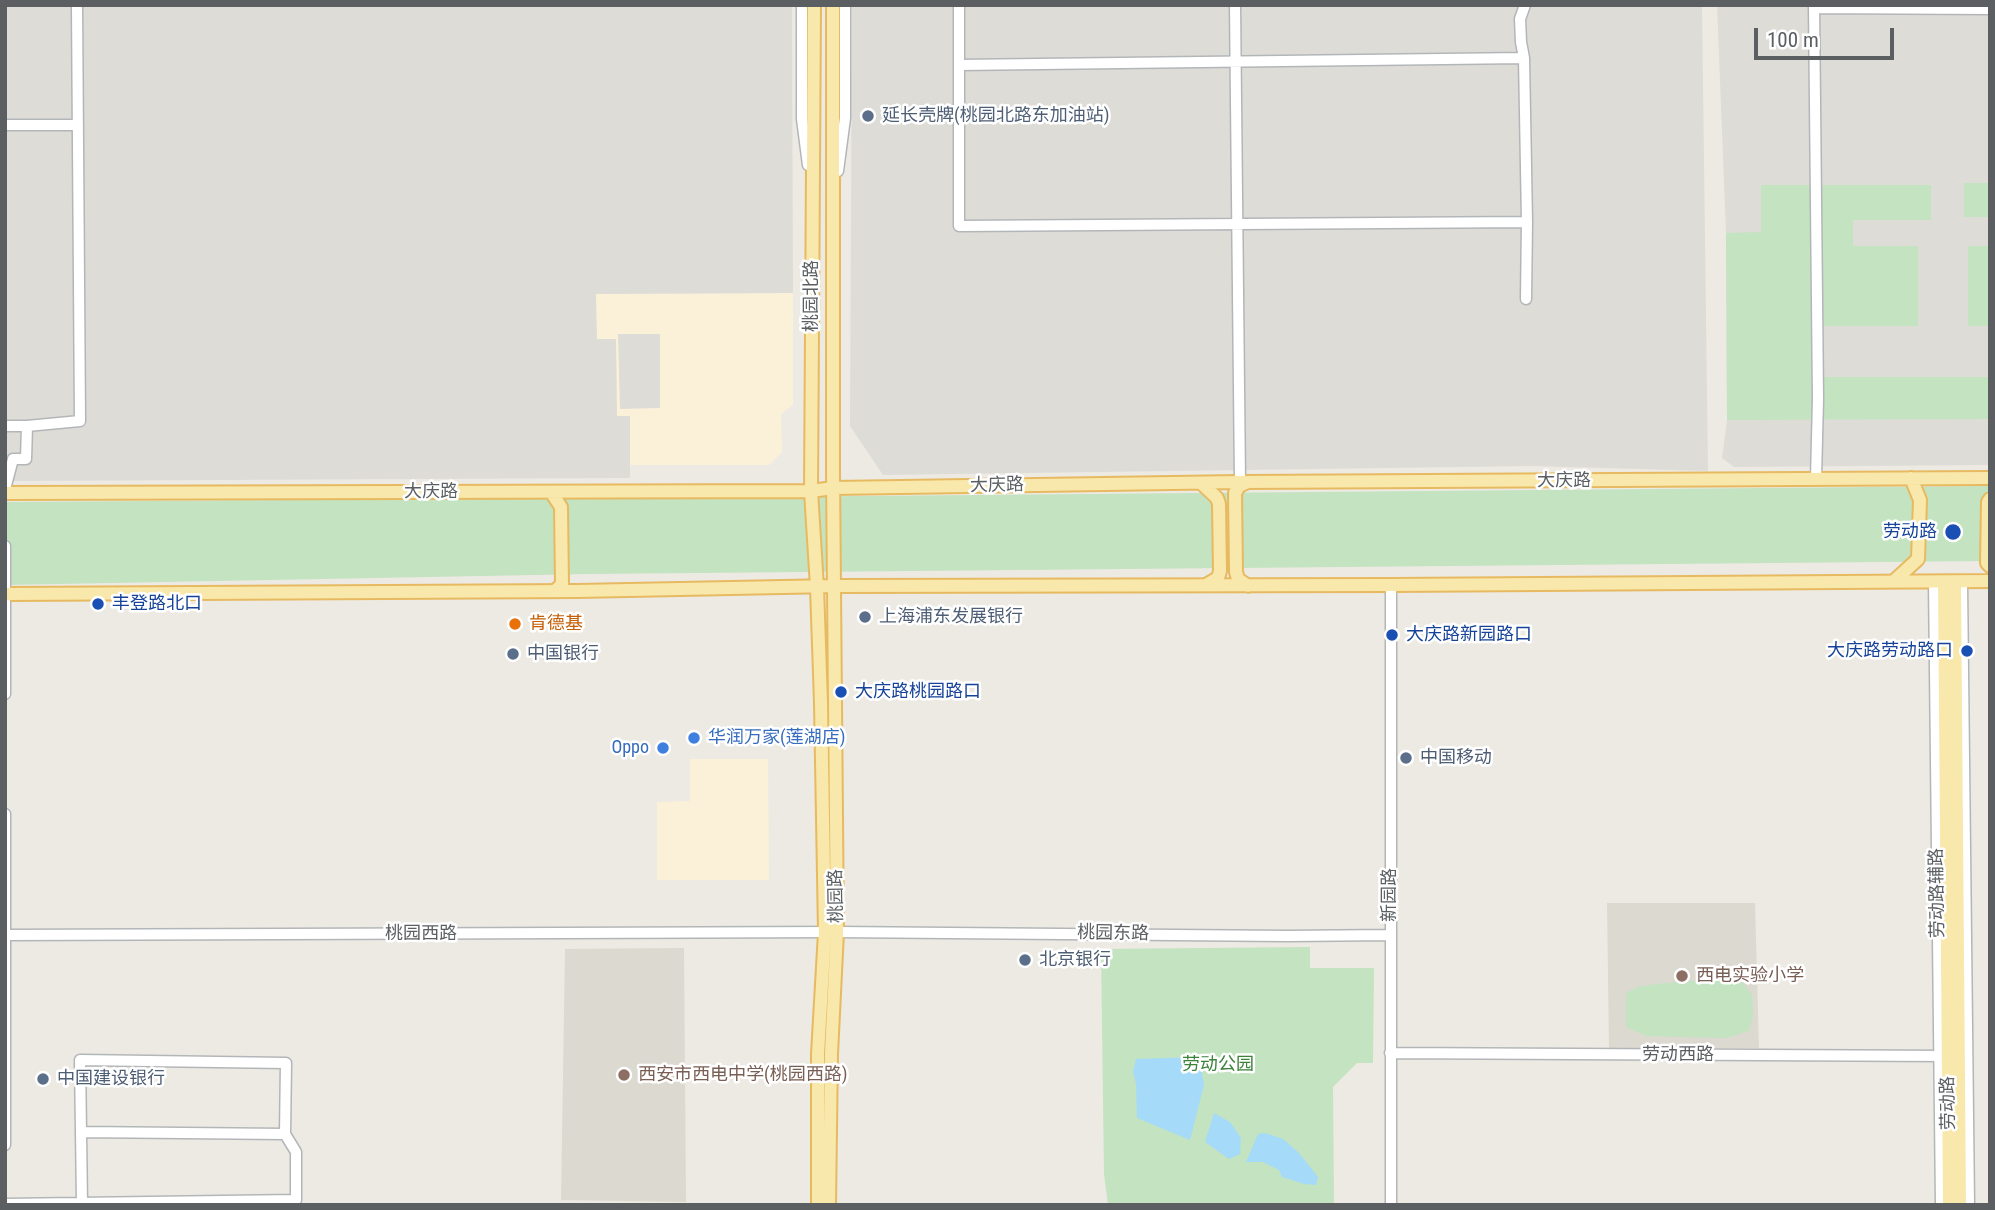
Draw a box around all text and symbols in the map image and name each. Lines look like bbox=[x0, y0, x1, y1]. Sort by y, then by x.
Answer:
scale bar bbox=[1757, 14, 1897, 58]
text: 100 m bbox=[1767, 28, 1819, 52]
place label: 延长壳牌(桃园北路东加油站) bbox=[882, 105, 1109, 127]
marker: 延长壳牌(桃园北路东加油站) bbox=[860, 108, 876, 124]
street label: 桃园北路 bbox=[801, 260, 823, 332]
street label: 大庆路 bbox=[1537, 470, 1591, 492]
street label: 大庆路 bbox=[970, 475, 1024, 497]
street label: 大庆路 bbox=[404, 481, 458, 503]
place label: 劳动路 bbox=[1883, 521, 1937, 543]
marker: 劳动路 bbox=[1943, 522, 1963, 542]
place label: 丰登路北口 bbox=[112, 593, 202, 615]
marker: 丰登路北口 bbox=[90, 596, 106, 612]
place label: 上海浦东发展银行 bbox=[879, 606, 1023, 628]
marker: 上海浦东发展银行 bbox=[857, 609, 873, 625]
place label: 肯德基 bbox=[529, 613, 583, 635]
marker: 肯德基 bbox=[507, 616, 523, 632]
place label: 大庆路新园路口 bbox=[1406, 624, 1532, 646]
marker: 大庆路新园路口 bbox=[1384, 627, 1400, 643]
place label: 大庆路劳动路口 bbox=[1827, 640, 1953, 662]
place label: 中国银行 bbox=[527, 643, 599, 665]
marker: 大庆路劳动路口 bbox=[1959, 643, 1975, 659]
marker: 中国银行 bbox=[505, 646, 521, 662]
place label: 大庆路桃园路口 bbox=[855, 681, 981, 703]
marker: 大庆路桃园路口 bbox=[833, 684, 849, 700]
place label: 华润万家(莲湖店) bbox=[708, 727, 845, 749]
marker: 华润万家(莲湖店) bbox=[686, 730, 702, 746]
place label: Oppo bbox=[611, 737, 649, 759]
marker: Oppo bbox=[655, 740, 671, 756]
place label: 中国移动 bbox=[1420, 747, 1492, 769]
marker: 中国移动 bbox=[1398, 750, 1414, 766]
street label: 劳动路辅路 bbox=[1926, 848, 1950, 938]
street label: 新园路 bbox=[1379, 868, 1401, 922]
street label: 桃园路 bbox=[826, 869, 848, 923]
street label: 桃园西路 bbox=[385, 923, 457, 945]
street label: 桃园东路 bbox=[1077, 923, 1149, 945]
place label: 北京银行 bbox=[1039, 949, 1111, 971]
marker: 北京银行 bbox=[1017, 952, 1033, 968]
place label: 西电实验小学 bbox=[1696, 965, 1804, 987]
marker: 西电实验小学 bbox=[1674, 968, 1690, 984]
street label: 劳动西路 bbox=[1642, 1044, 1714, 1066]
park label: 劳动公园 bbox=[1182, 1054, 1254, 1076]
place label: 西安市西电中学(桃园西路) bbox=[638, 1064, 847, 1086]
marker: 西安市西电中学(桃园西路) bbox=[616, 1067, 632, 1083]
place label: 中国建设银行 bbox=[57, 1068, 165, 1090]
marker: 中国建设银行 bbox=[35, 1071, 51, 1087]
street label: 劳动路 bbox=[1938, 1076, 1960, 1130]

